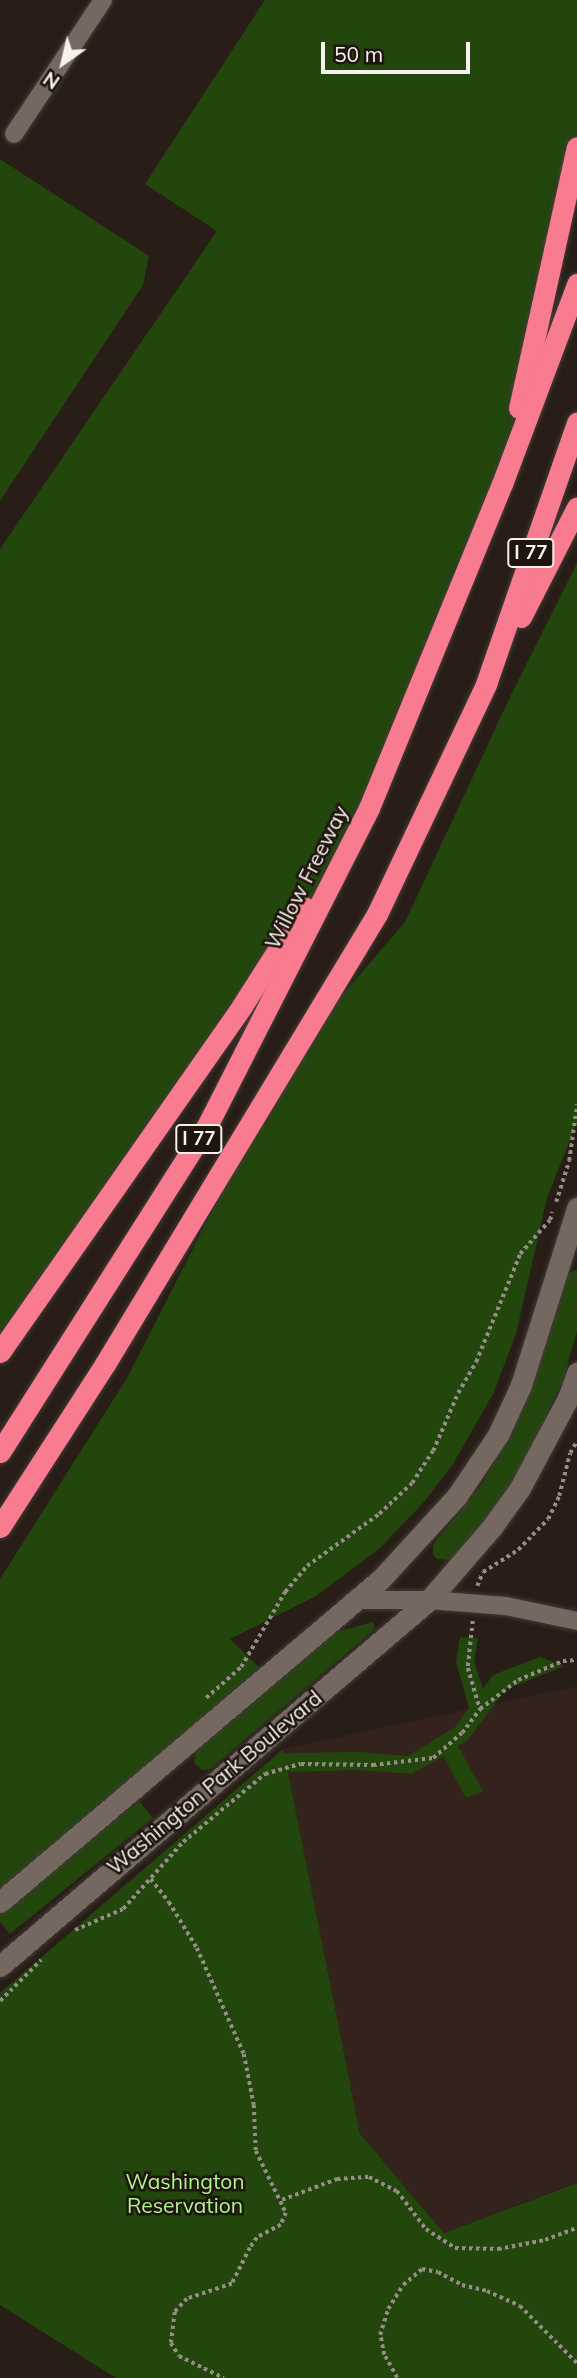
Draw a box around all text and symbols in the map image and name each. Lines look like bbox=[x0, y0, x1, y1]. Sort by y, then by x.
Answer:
north arrow bbox=[28, 28, 98, 98]
scale bar bbox=[325, 28, 474, 72]
text: 50 m bbox=[334, 41, 383, 67]
text: N bbox=[39, 66, 64, 94]
road number: I 77 bbox=[506, 538, 556, 568]
street label: Willow Freeway bbox=[259, 801, 353, 953]
road number: I 77 bbox=[174, 1124, 224, 1154]
street label: Washington Park Boulevard bbox=[102, 1685, 326, 1879]
park label: Washington Reservation bbox=[126, 2168, 244, 2218]

